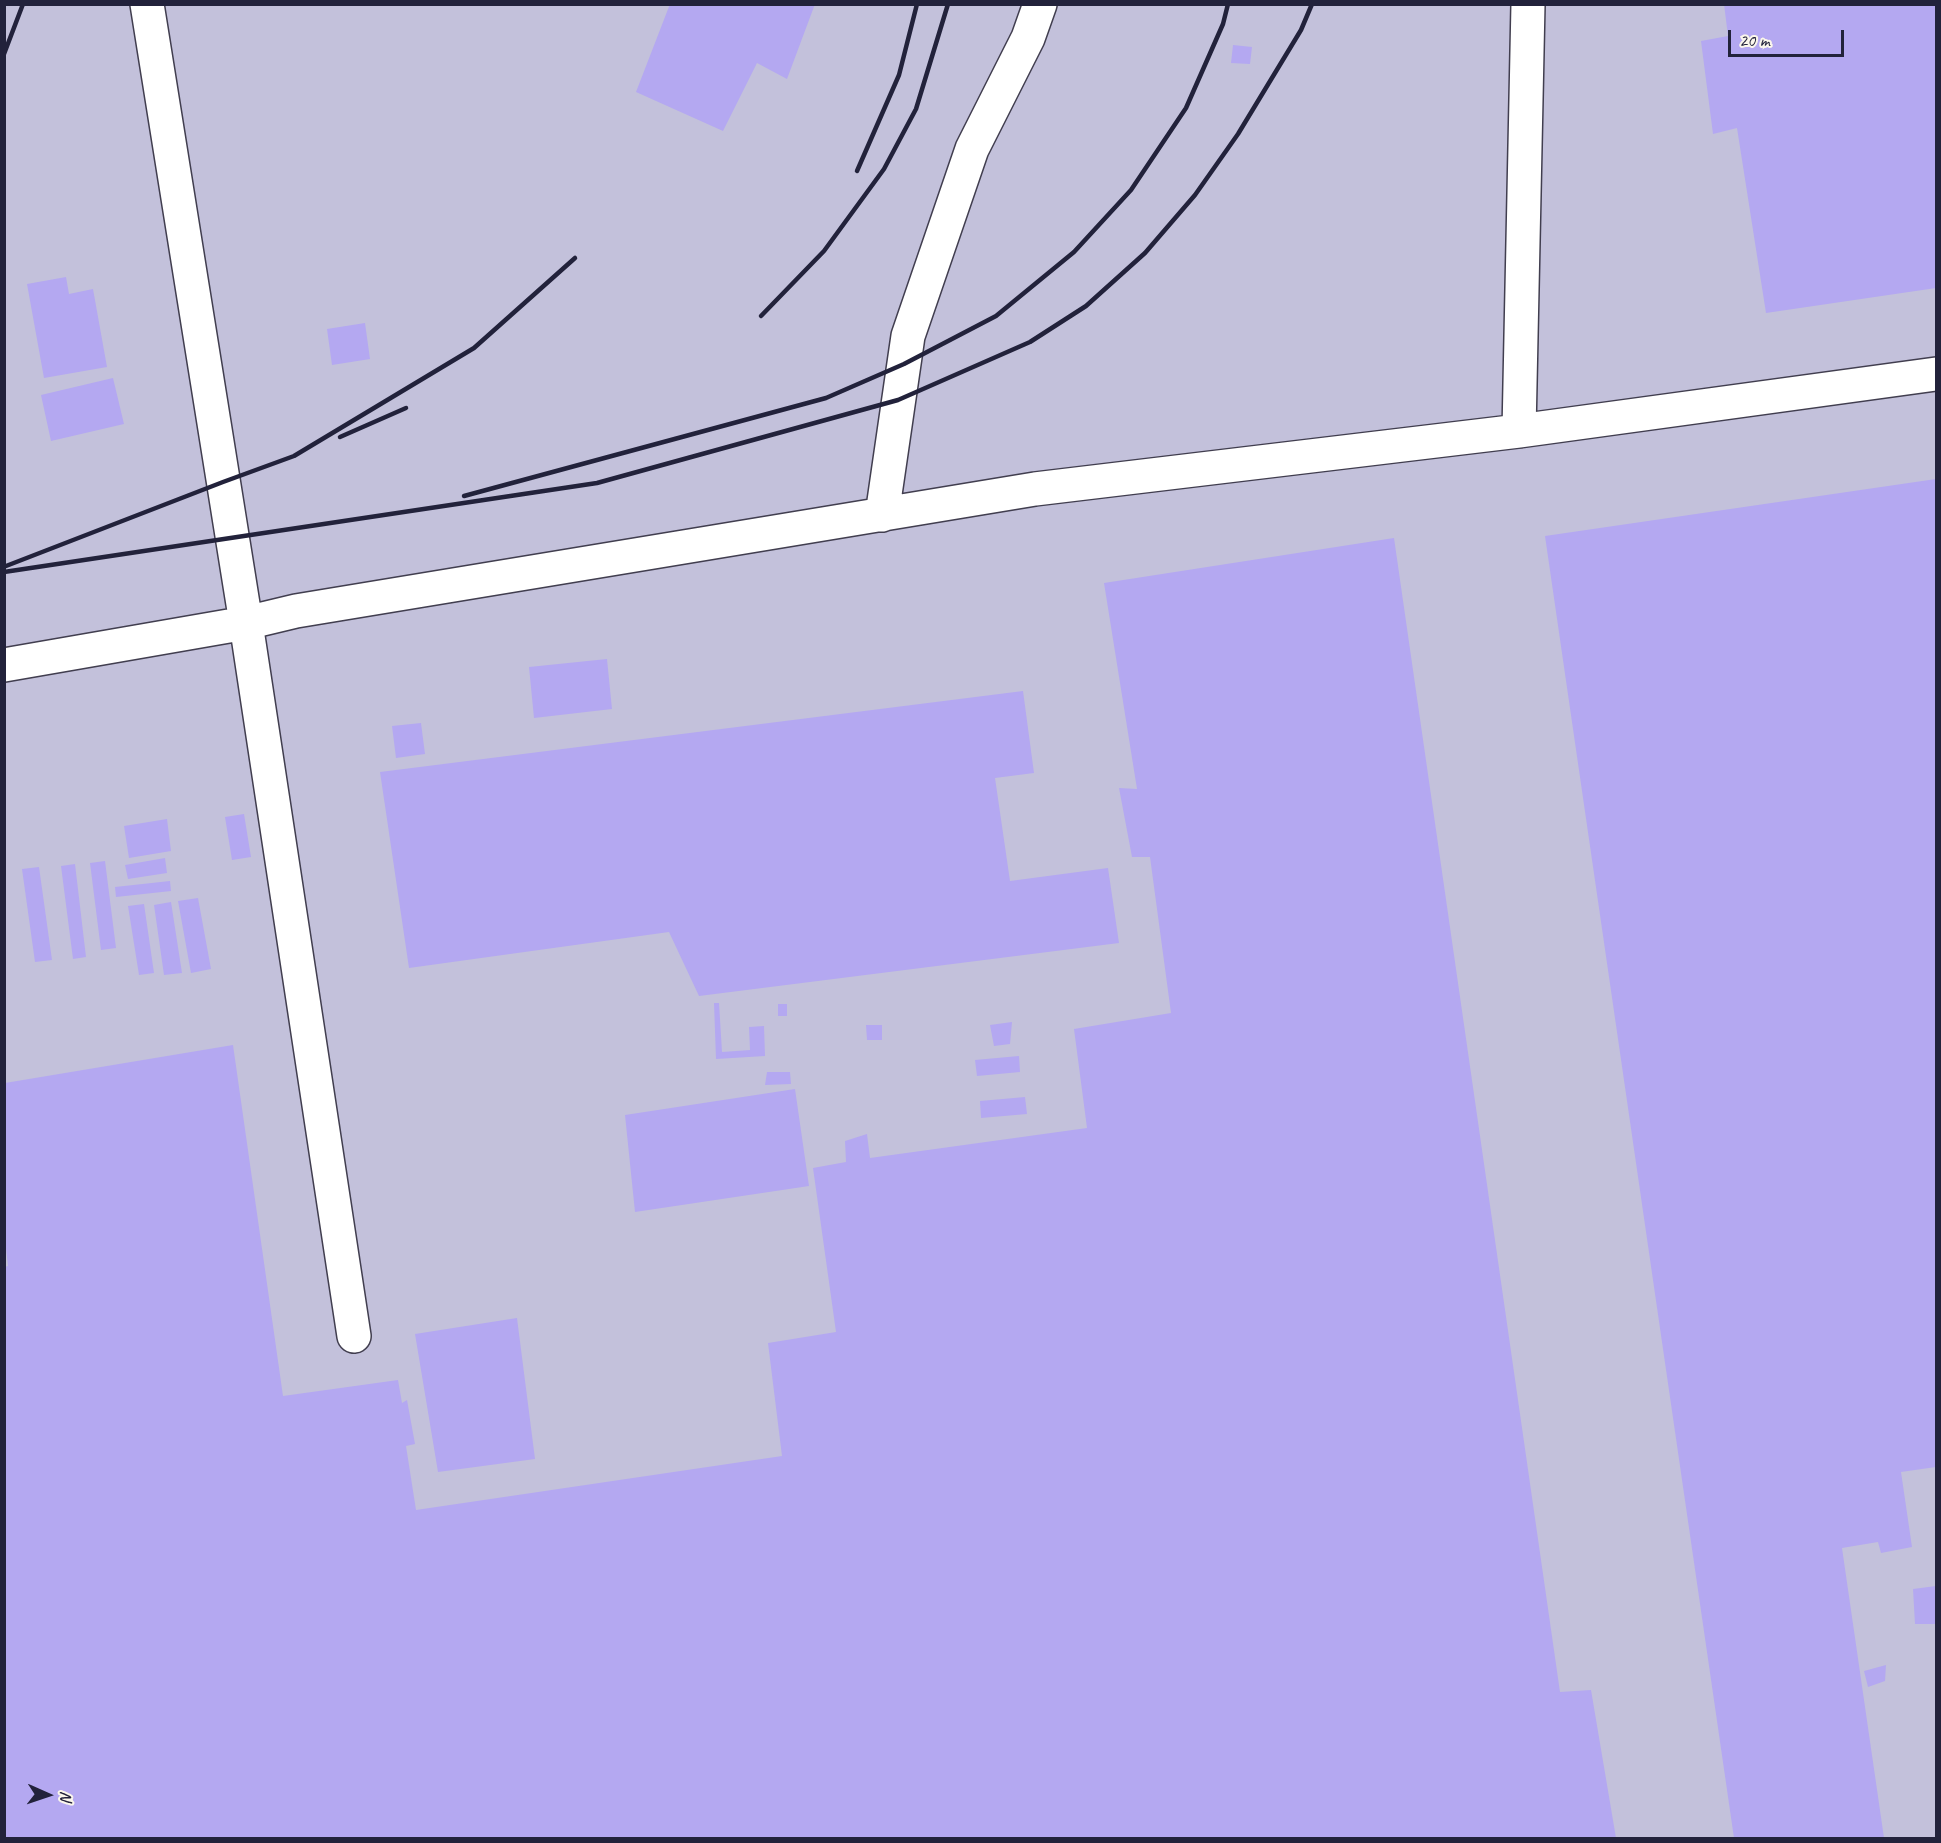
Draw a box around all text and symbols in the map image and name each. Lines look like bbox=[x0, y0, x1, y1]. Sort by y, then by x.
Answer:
scale bar bbox=[1731, 18, 1846, 56]
text: 20 m bbox=[1739, 29, 1770, 51]
north arrow bbox=[18, 1765, 78, 1825]
text: N bbox=[56, 1790, 76, 1801]

